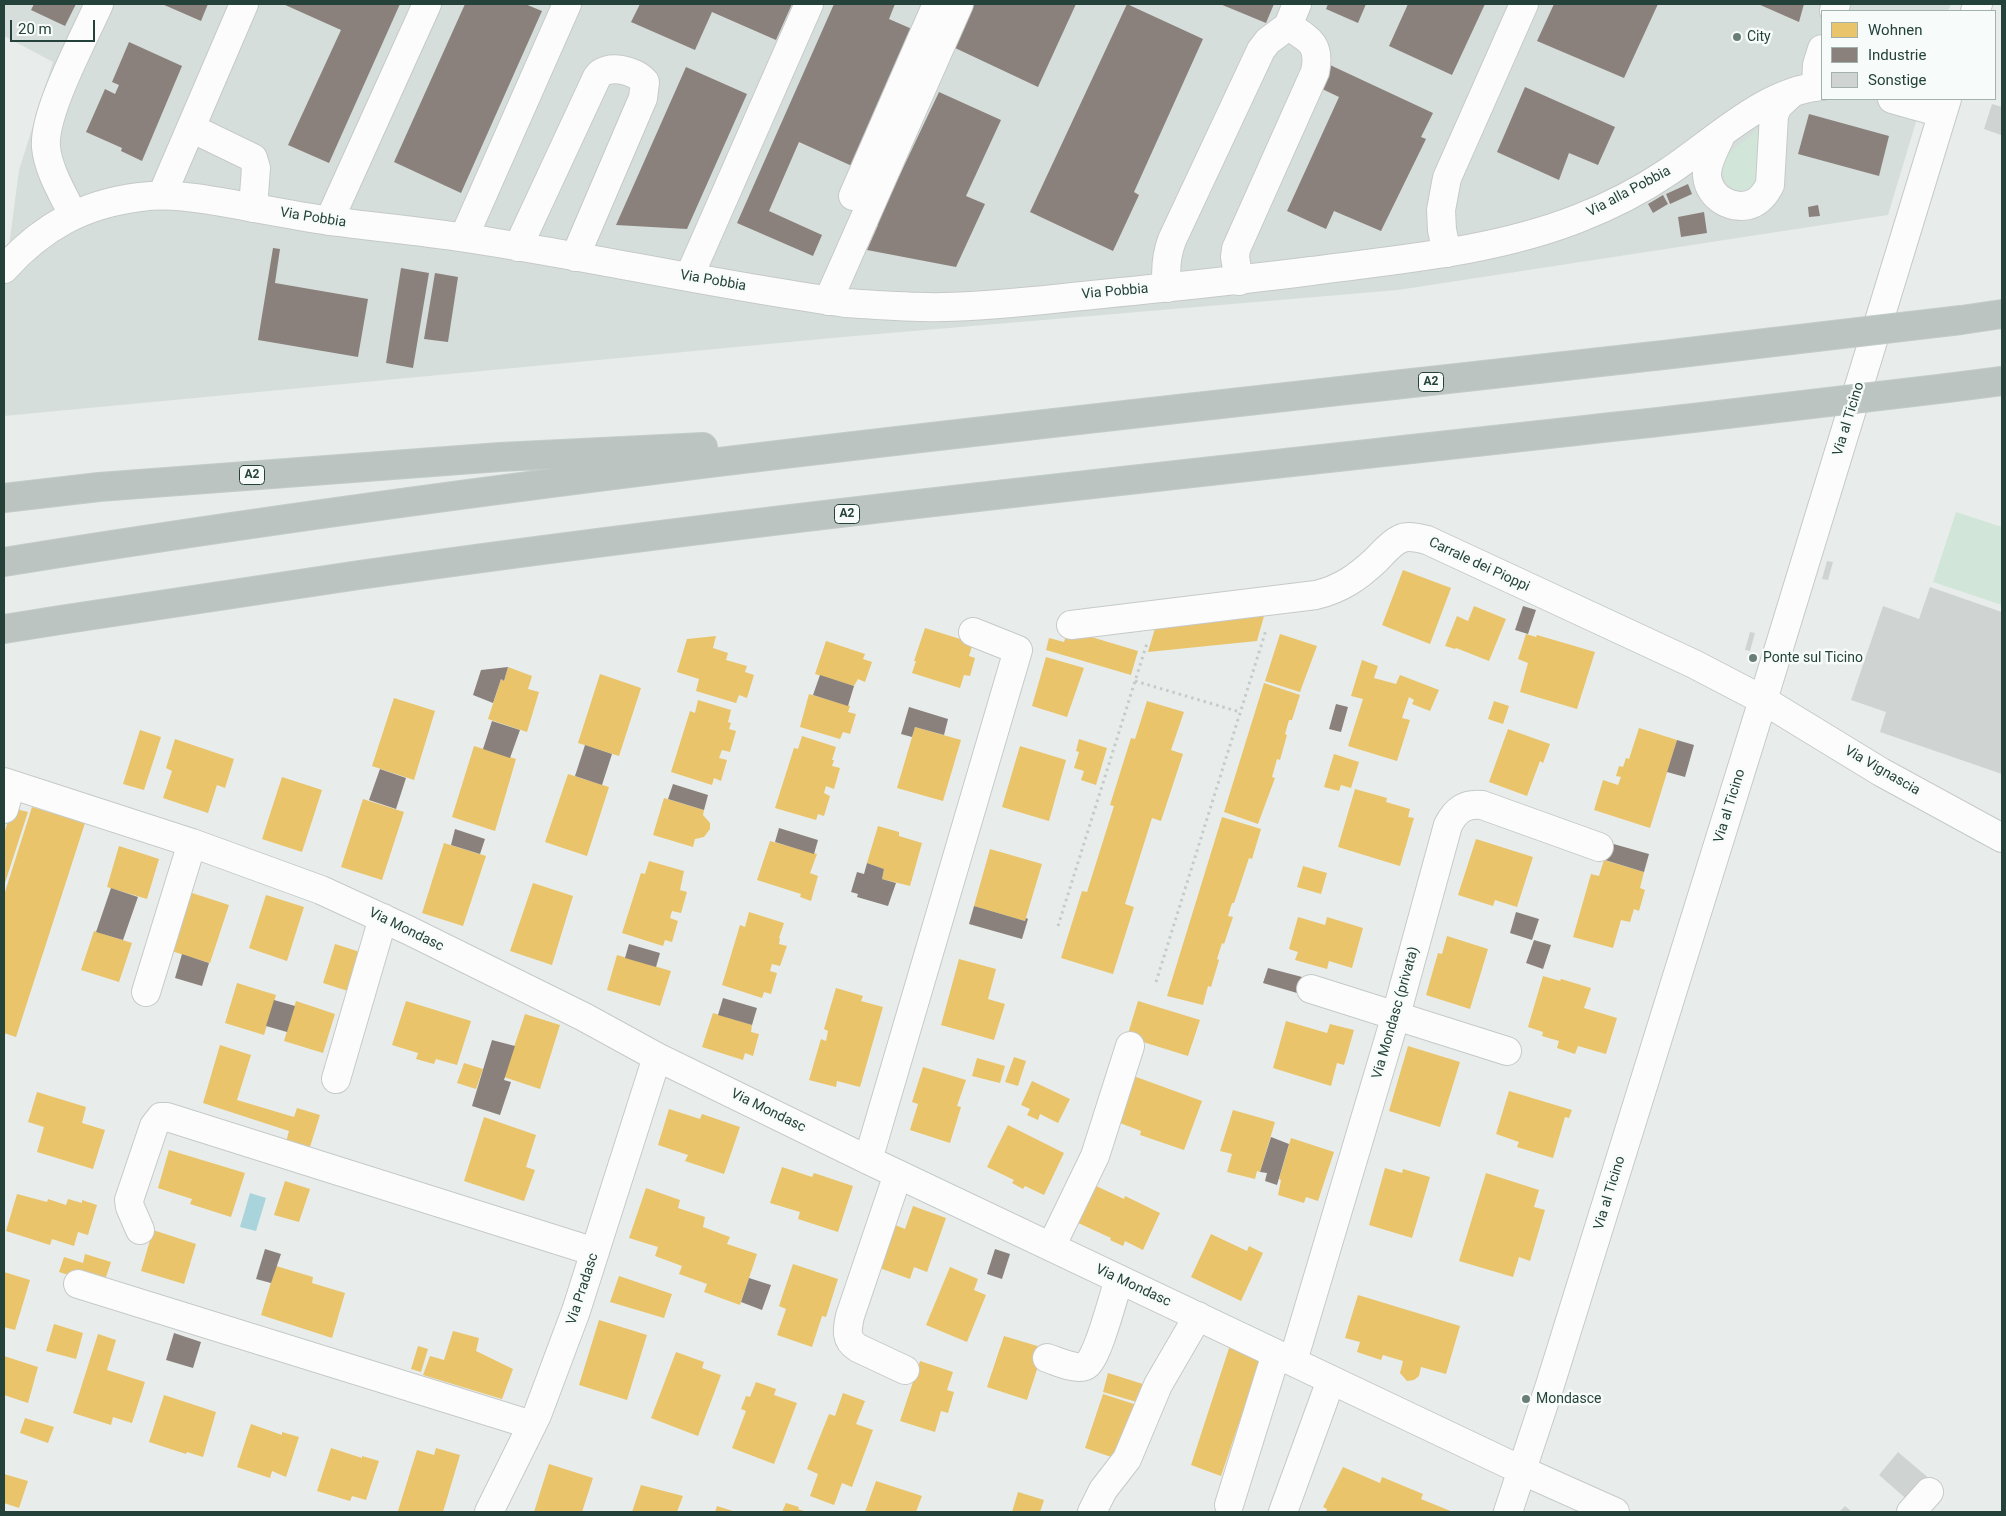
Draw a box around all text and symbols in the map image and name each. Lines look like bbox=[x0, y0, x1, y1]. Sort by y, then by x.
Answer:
scale bar bbox=[12, 10, 98, 42]
legend bbox=[1821, 10, 1996, 100]
text: 20 m bbox=[18, 20, 52, 38]
text: Wohnen bbox=[1868, 21, 1922, 39]
place label: City bbox=[1747, 29, 1771, 45]
marker: City bbox=[1731, 31, 1743, 43]
text: Industrie bbox=[1868, 46, 1926, 64]
text: Sonstige bbox=[1868, 71, 1926, 89]
street label: Via alla Pobbia bbox=[1584, 163, 1674, 221]
street label: Via Pobbia bbox=[279, 204, 347, 232]
street label: Via Pobbia bbox=[679, 267, 747, 295]
street label: Via Pobbia bbox=[1081, 281, 1149, 303]
road number: A2 bbox=[1418, 372, 1444, 392]
street label: Via al Ticino bbox=[1830, 380, 1868, 458]
road number: A2 bbox=[240, 466, 264, 484]
road number: A2 bbox=[834, 504, 860, 524]
street label: Carrale dei Pioppi bbox=[1426, 534, 1532, 596]
place label: Ponte sul Ticino bbox=[1763, 650, 1863, 666]
marker: Ponte sul Ticino bbox=[1747, 652, 1759, 664]
street label: Via Vignascia bbox=[1841, 743, 1923, 799]
street label: Via al Ticino bbox=[1711, 767, 1749, 845]
street label: Via Mondasc bbox=[366, 905, 446, 955]
street label: Via Mondasc (privata) bbox=[1369, 945, 1423, 1081]
street label: Via Mondasc bbox=[728, 1086, 808, 1136]
street label: Via al Ticino bbox=[1591, 1154, 1629, 1232]
street label: Via Pradasc bbox=[564, 1251, 602, 1327]
street label: Via Mondasc bbox=[1093, 1261, 1173, 1311]
place label: Mondasce bbox=[1536, 1391, 1601, 1407]
marker: Mondasce bbox=[1520, 1393, 1532, 1405]

